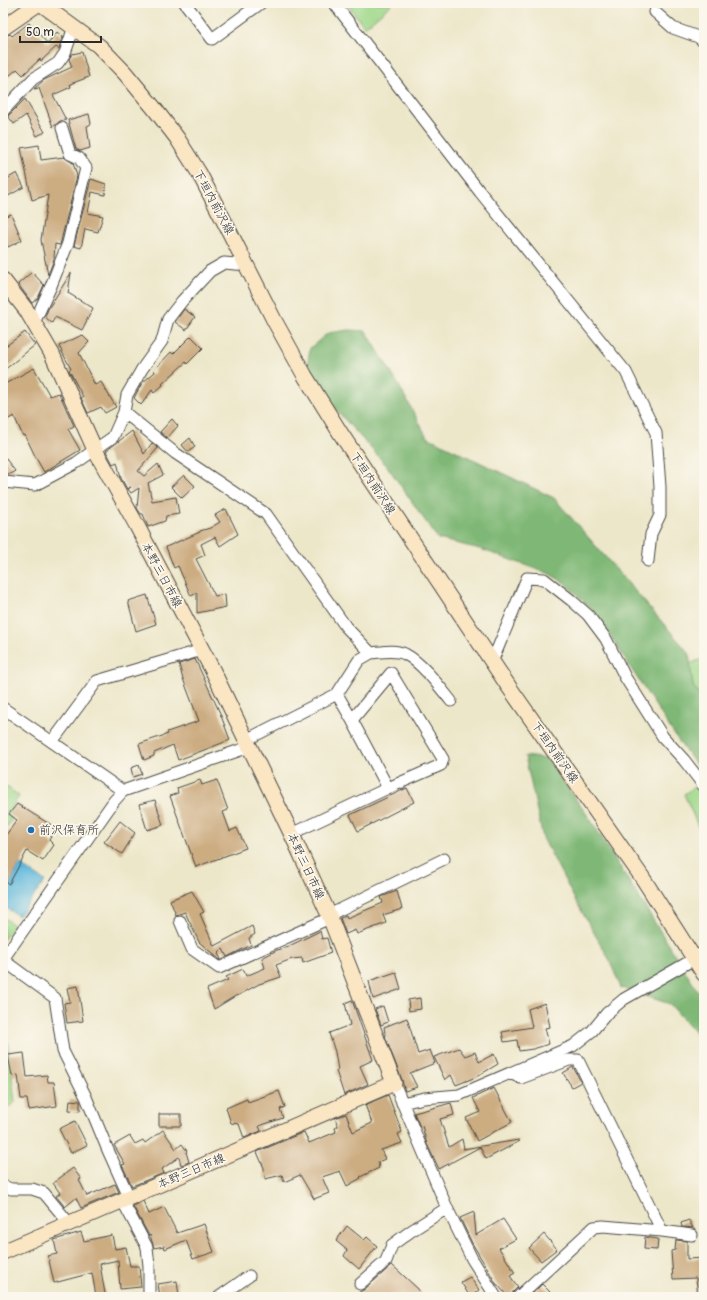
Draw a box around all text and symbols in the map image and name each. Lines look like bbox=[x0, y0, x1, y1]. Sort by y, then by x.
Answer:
scale bar bbox=[20, 18, 101, 44]
text: 50 m bbox=[26, 25, 54, 40]
street label: 下垣内前沢線 bbox=[190, 167, 237, 238]
street label: 下垣内前沢線 bbox=[347, 449, 398, 518]
street label: 本野三日市線 bbox=[138, 540, 185, 611]
street label: 下垣内前沢線 bbox=[528, 718, 581, 786]
place label: 前沢保育所 bbox=[39, 823, 99, 838]
marker: 前沢保育所 bbox=[26, 825, 36, 835]
street label: 本野三日市線 bbox=[284, 830, 328, 902]
street label: 本野三日市線 bbox=[155, 1150, 227, 1192]

